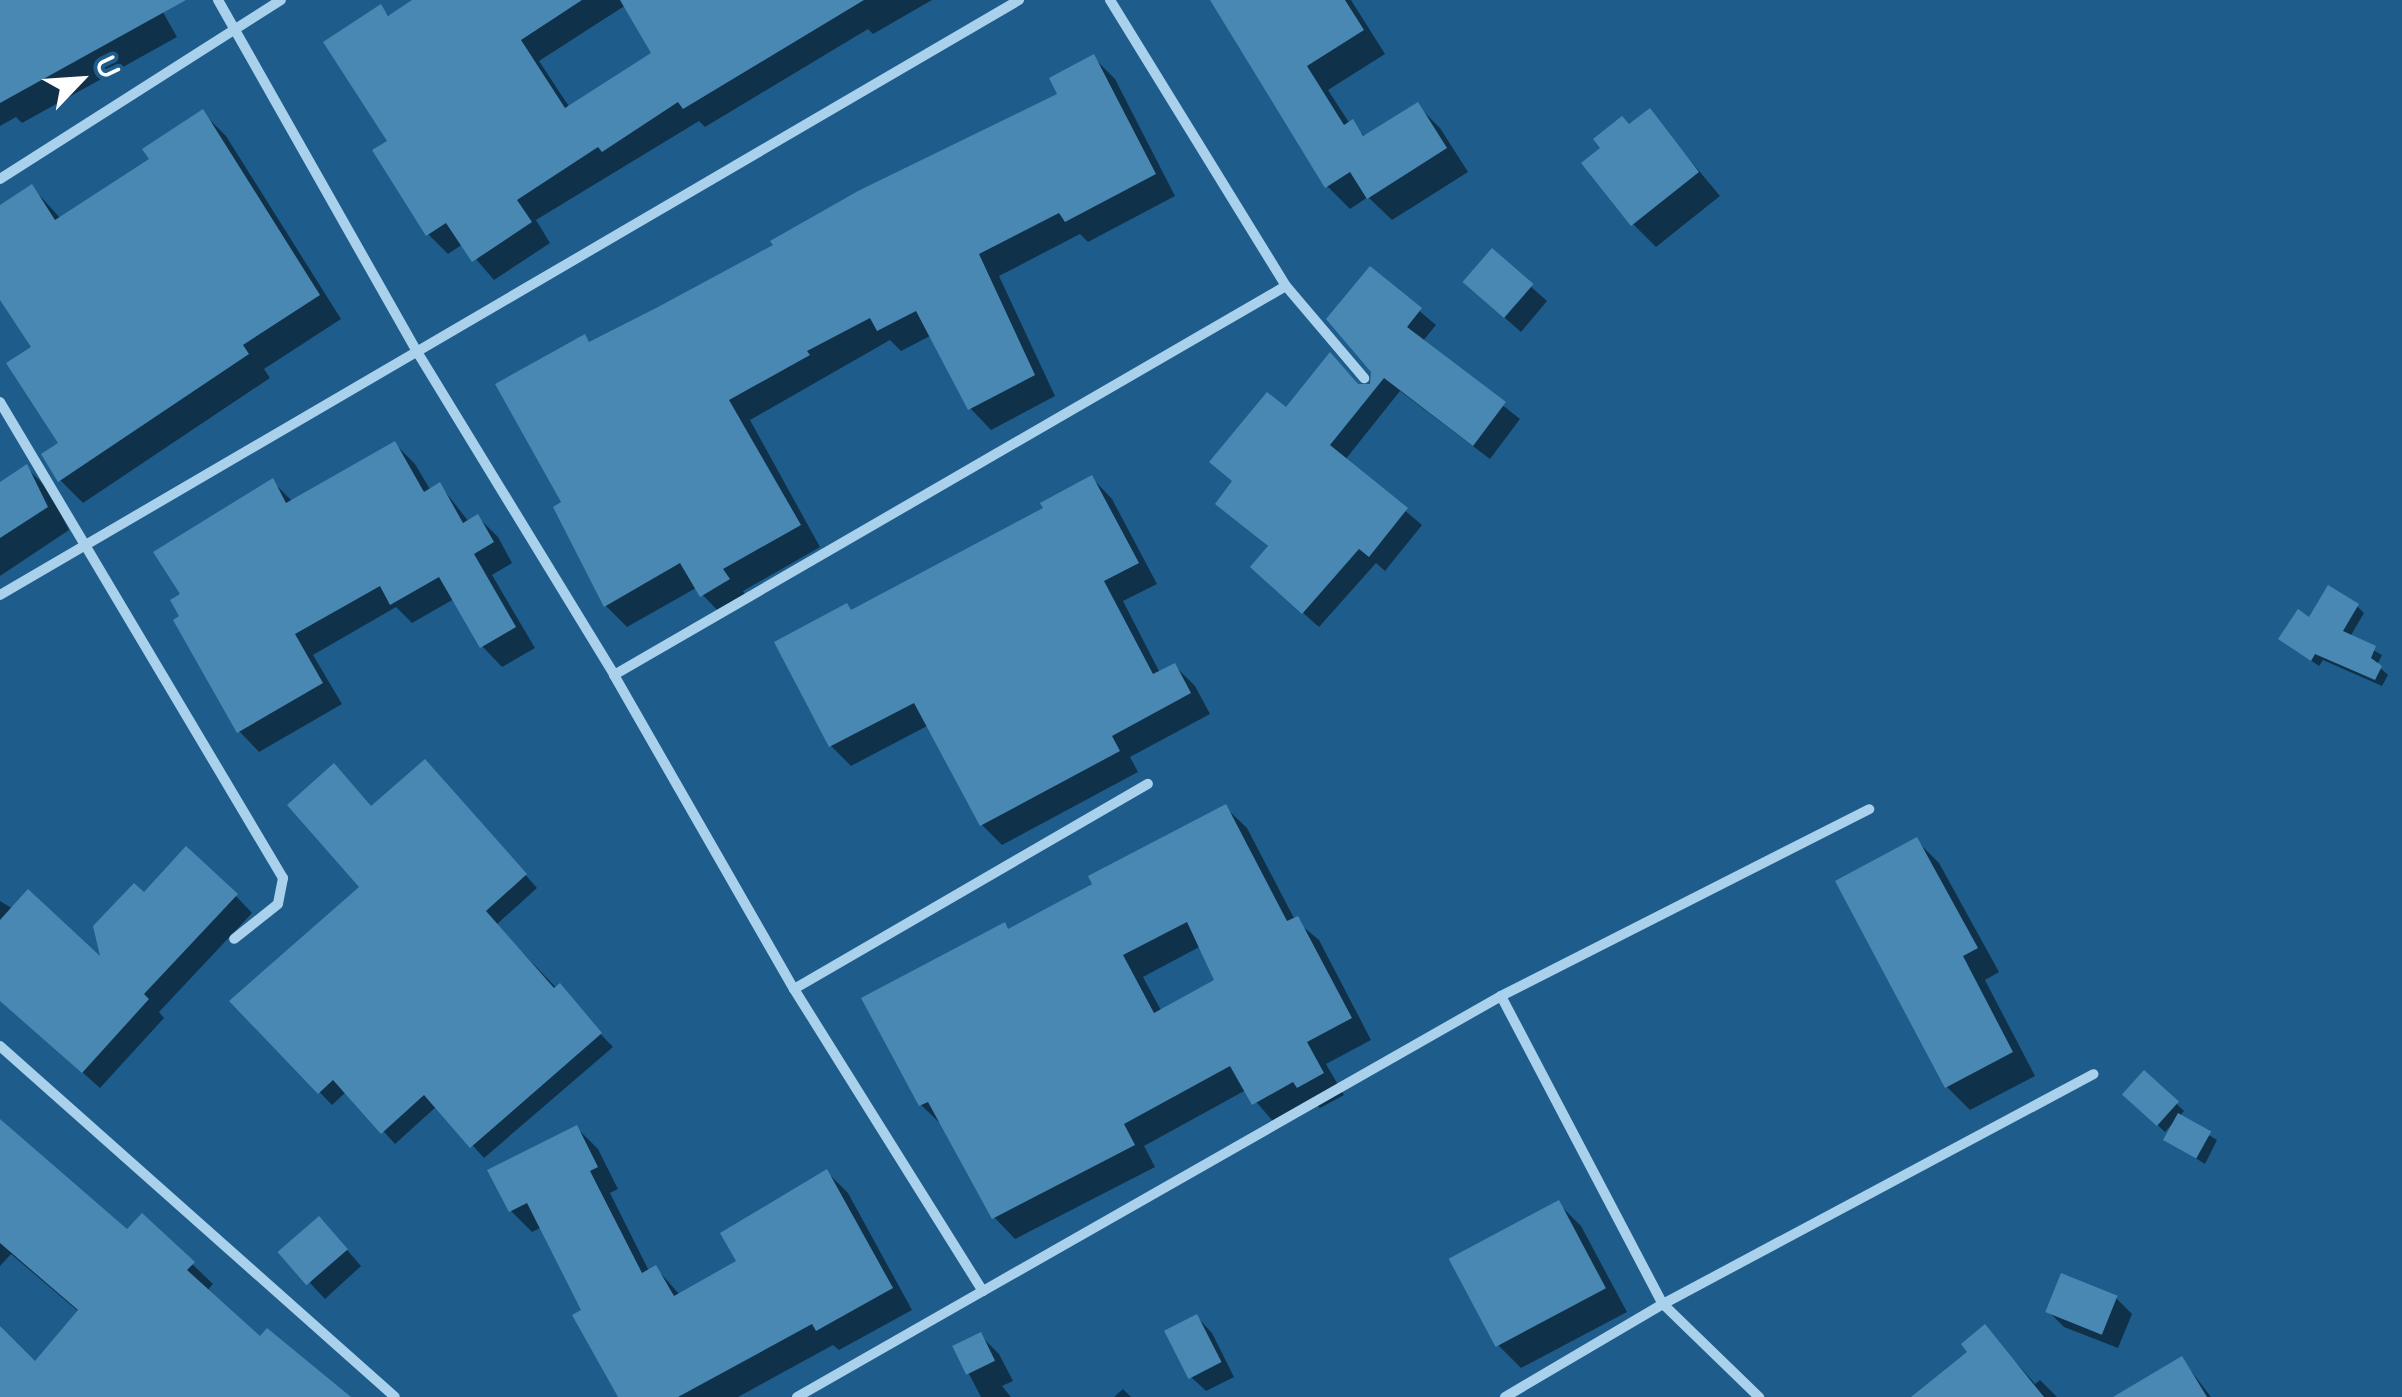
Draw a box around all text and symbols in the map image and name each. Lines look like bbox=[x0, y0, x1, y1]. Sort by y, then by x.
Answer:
north arrow bbox=[30, 30, 130, 130]
text: U bbox=[87, 51, 127, 84]

